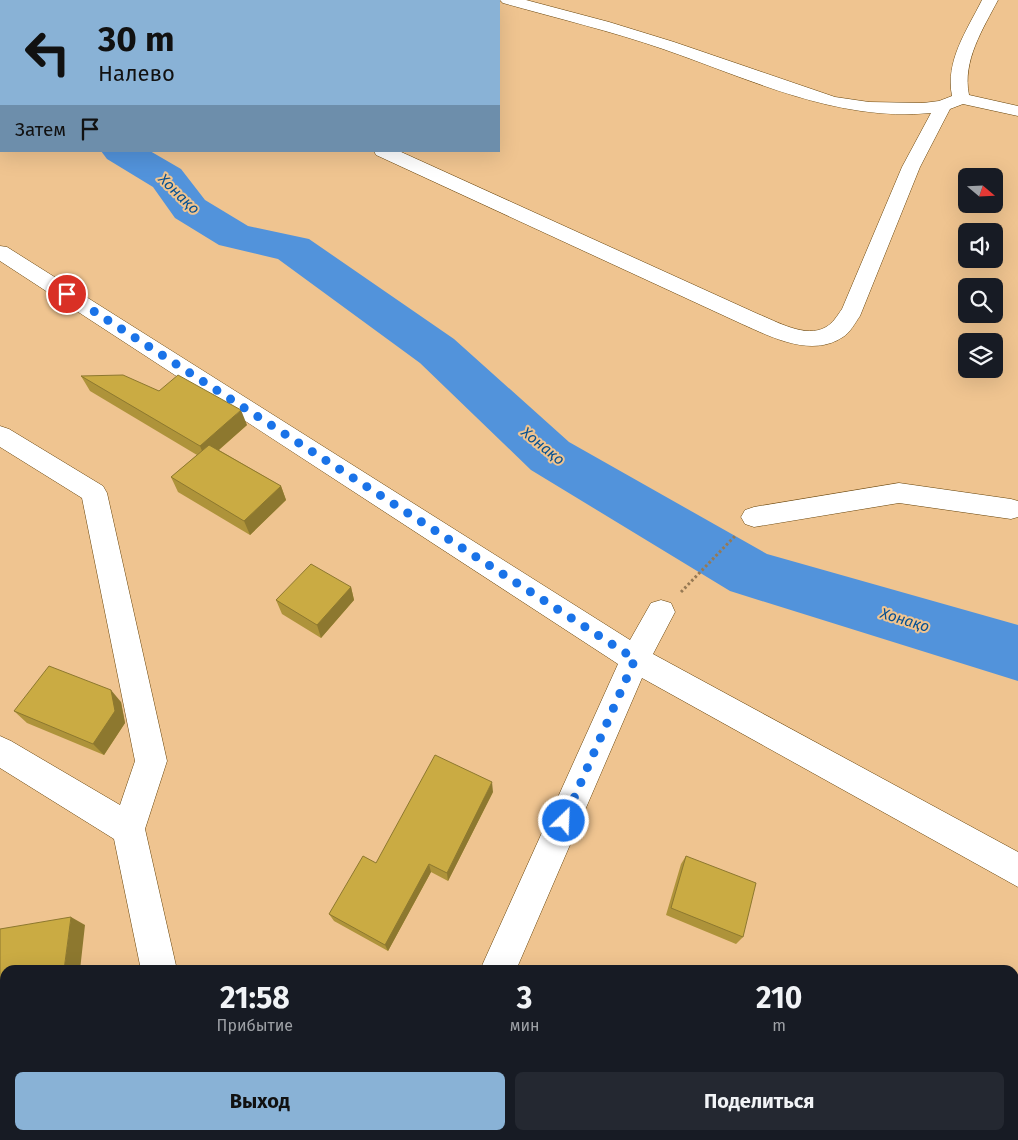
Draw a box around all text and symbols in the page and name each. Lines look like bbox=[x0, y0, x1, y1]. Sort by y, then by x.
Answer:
text: 30 m bbox=[98, 18, 175, 60]
icon: left bbox=[15, 20, 80, 85]
text: Налево bbox=[98, 60, 175, 87]
icon: arrive bbox=[76, 115, 104, 143]
text: Затем bbox=[15, 118, 66, 141]
north arrow bbox=[958, 168, 1002, 212]
map controls bbox=[958, 168, 1003, 378]
water label: Хонақо bbox=[154, 169, 203, 218]
button: sound bbox=[958, 223, 1003, 268]
pin bbox=[46, 273, 88, 315]
button: search bbox=[958, 278, 1003, 323]
icon: arrive bbox=[53, 280, 81, 308]
button: layers bbox=[958, 333, 1003, 378]
water label: Хонақо bbox=[517, 423, 568, 469]
water label: Хонақо bbox=[877, 604, 932, 636]
position arrow bbox=[537, 794, 589, 846]
text: 21:58 bbox=[220, 980, 290, 1016]
text: 3 bbox=[517, 980, 532, 1016]
text: 210 bbox=[756, 980, 802, 1016]
text: Прибытие bbox=[217, 1016, 293, 1035]
text: мин bbox=[510, 1016, 539, 1035]
text: m bbox=[772, 1016, 786, 1035]
button: Выход bbox=[15, 1072, 505, 1130]
button: Поделиться bbox=[515, 1072, 1004, 1130]

